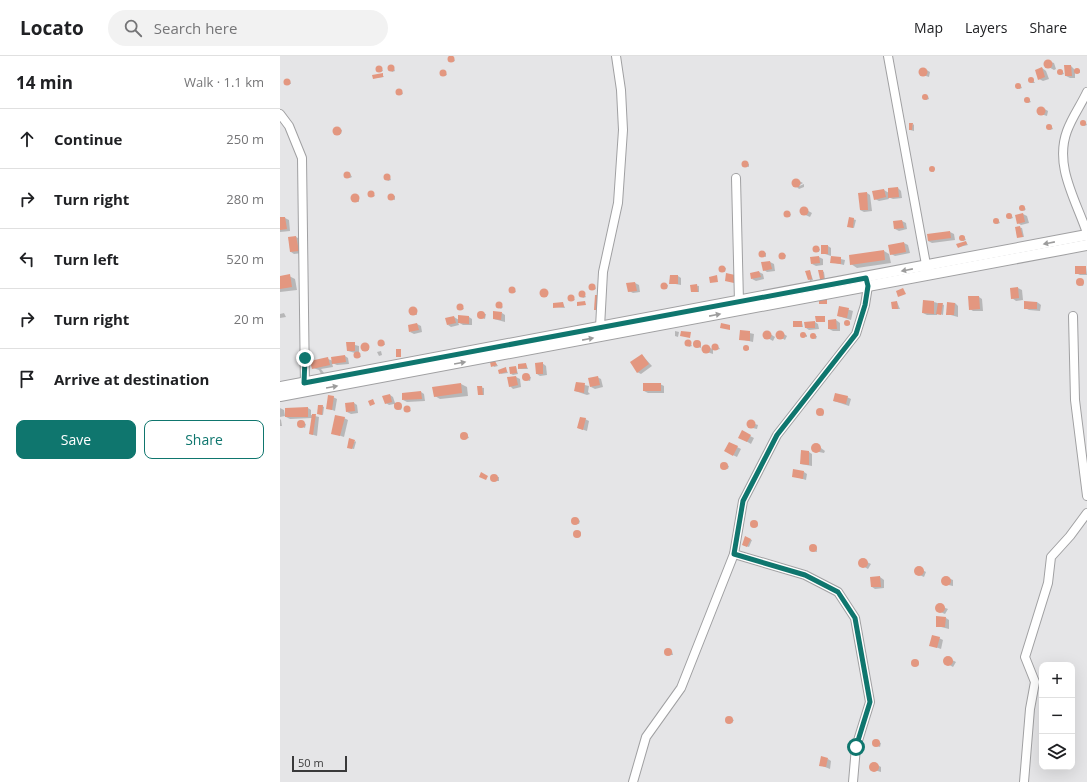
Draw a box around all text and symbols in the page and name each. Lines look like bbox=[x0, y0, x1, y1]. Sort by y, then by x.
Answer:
search box bbox=[108, 10, 388, 46]
text: Locato bbox=[20, 15, 84, 41]
icon: search bbox=[122, 17, 144, 39]
text: Search here bbox=[154, 18, 237, 38]
text: Map bbox=[914, 18, 943, 37]
text: Layers bbox=[965, 18, 1007, 37]
text: Share bbox=[1029, 18, 1067, 37]
text: 14 min bbox=[16, 71, 73, 94]
text: Walk · 1.1 km bbox=[184, 73, 264, 91]
icon: ahead bbox=[16, 128, 38, 150]
text: Continue bbox=[54, 129, 122, 149]
text: 250 m bbox=[226, 130, 264, 148]
icon: right bbox=[16, 188, 38, 210]
text: Turn right bbox=[54, 189, 129, 209]
text: 280 m bbox=[226, 190, 264, 208]
one-way arrow bbox=[1043, 240, 1055, 246]
icon: left bbox=[16, 248, 38, 270]
text: Turn left bbox=[54, 249, 119, 269]
text: 520 m bbox=[226, 250, 264, 268]
one-way arrow bbox=[901, 267, 913, 273]
icon: right bbox=[16, 308, 38, 330]
text: Turn right bbox=[54, 309, 129, 329]
text: 20 m bbox=[234, 310, 264, 328]
one-way arrow bbox=[709, 312, 722, 318]
one-way arrow bbox=[582, 336, 594, 342]
route end bbox=[296, 349, 314, 367]
one-way arrow bbox=[454, 360, 466, 366]
icon: arrive bbox=[16, 368, 38, 390]
text: Arrive at destination bbox=[54, 369, 209, 389]
one-way arrow bbox=[326, 384, 338, 390]
button: Save bbox=[16, 420, 136, 459]
button: Share bbox=[144, 420, 264, 459]
map controls bbox=[1039, 662, 1075, 770]
button: + bbox=[1039, 662, 1075, 698]
button: − bbox=[1039, 698, 1075, 734]
button: layers bbox=[1039, 734, 1075, 770]
route start bbox=[847, 738, 865, 756]
scale bar bbox=[292, 754, 347, 773]
text: 50 m bbox=[298, 755, 324, 770]

